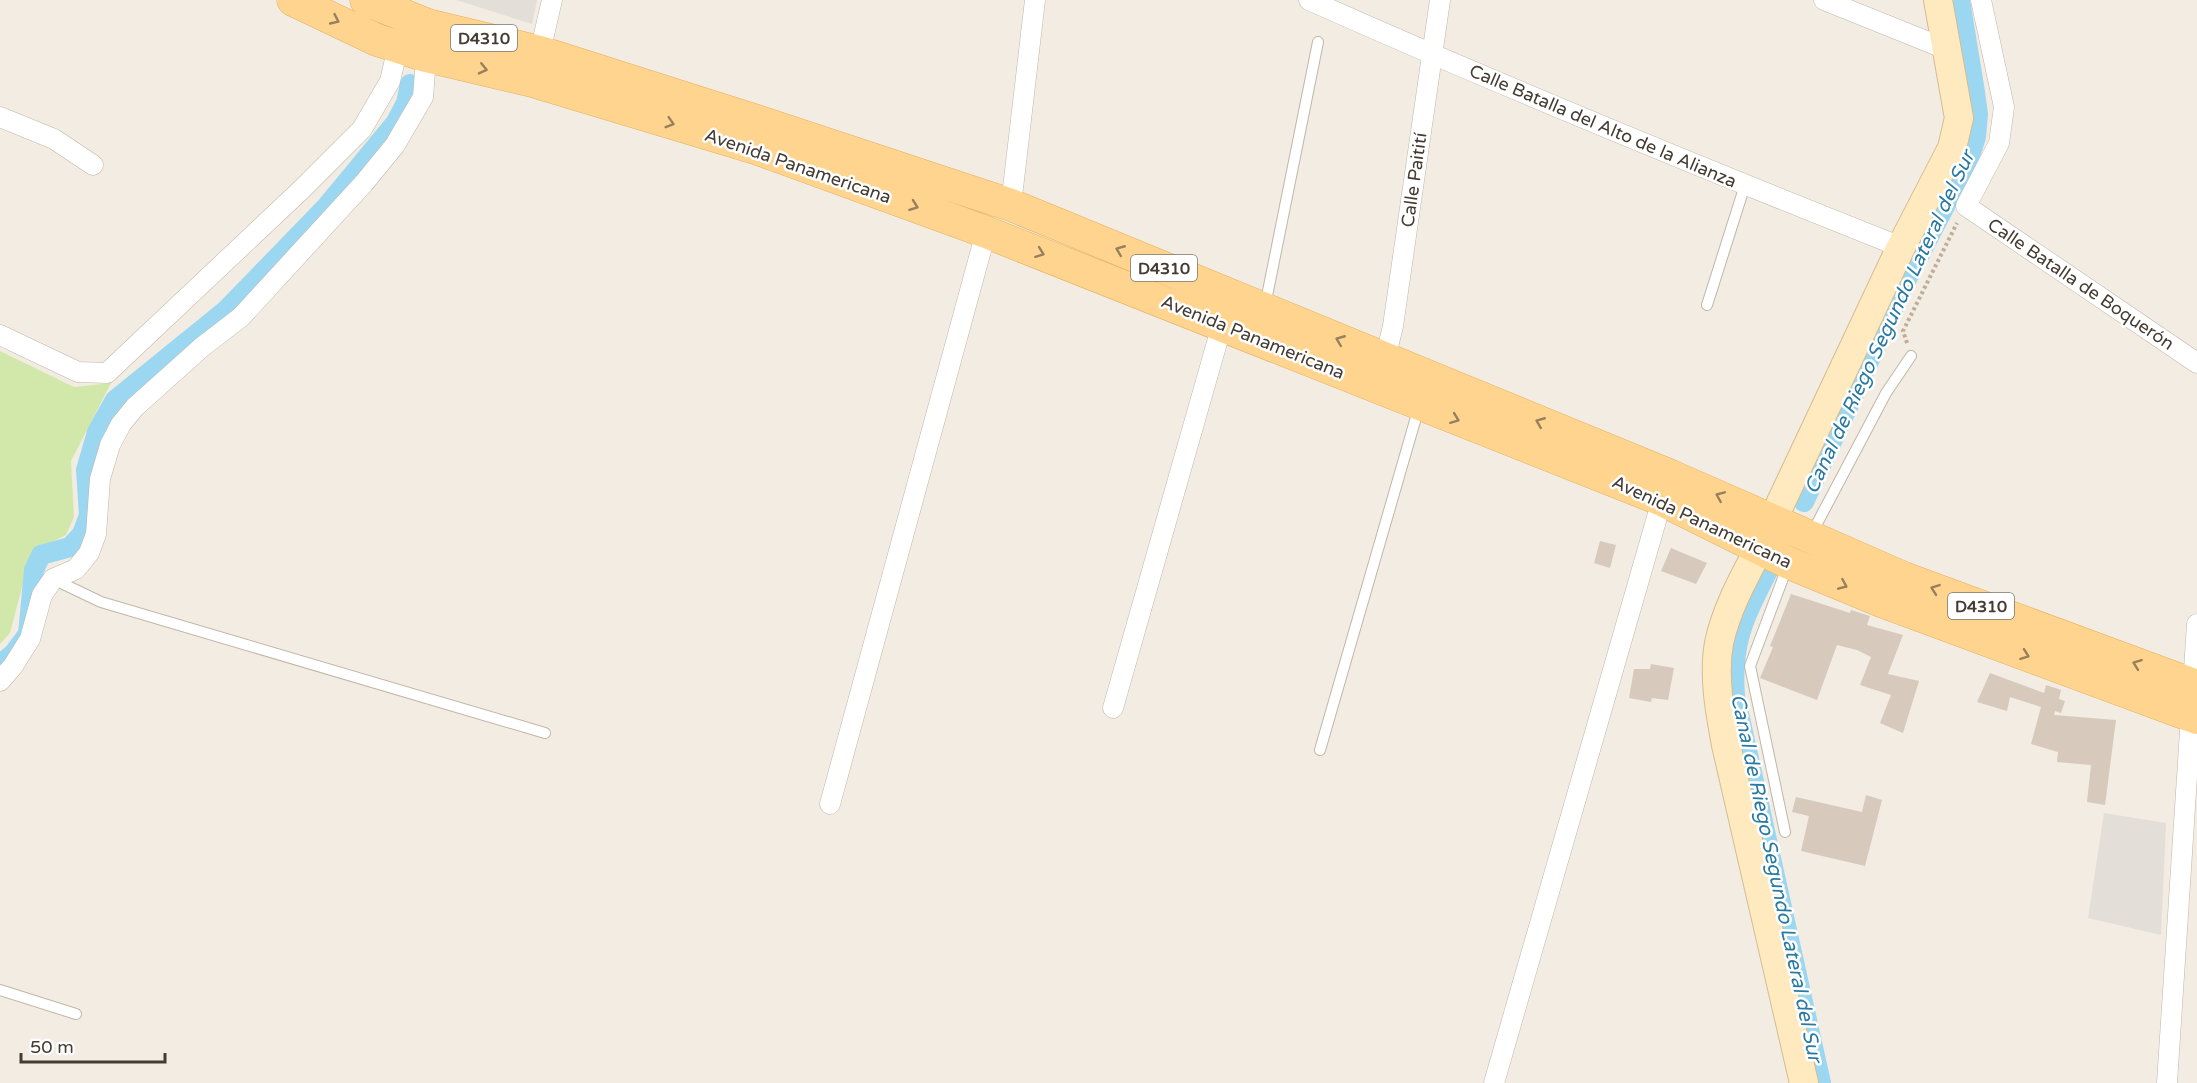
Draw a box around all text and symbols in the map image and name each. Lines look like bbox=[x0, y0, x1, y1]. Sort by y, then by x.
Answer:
one-way arrow bbox=[329, 13, 340, 25]
road number: D4310 bbox=[451, 25, 517, 51]
street label: Calle Batalla del Alto de la Alianza bbox=[1466, 60, 1740, 192]
one-way arrow bbox=[478, 62, 488, 75]
one-way arrow bbox=[664, 116, 675, 128]
street label: Avenida Panamericana bbox=[702, 124, 894, 208]
street label: Calle Paitití bbox=[1396, 131, 1432, 229]
water label: Canal de Riego Segundo Lateral del Sur bbox=[1800, 145, 1981, 498]
one-way arrow bbox=[909, 198, 919, 211]
street label: Calle Batalla de Boquerón bbox=[1984, 213, 2178, 355]
one-way arrow bbox=[1116, 245, 1127, 257]
one-way arrow bbox=[1034, 246, 1045, 258]
road number: D4310 bbox=[1131, 255, 1197, 281]
street label: Avenida Panamericana bbox=[1158, 290, 1348, 384]
one-way arrow bbox=[1335, 335, 1346, 347]
one-way arrow bbox=[1449, 412, 1460, 424]
one-way arrow bbox=[1535, 417, 1546, 429]
street label: Avenida Panamericana bbox=[1609, 471, 1795, 573]
one-way arrow bbox=[1715, 492, 1726, 504]
one-way arrow bbox=[1837, 578, 1848, 590]
one-way arrow bbox=[1930, 584, 1941, 597]
road number: D4310 bbox=[1948, 593, 2014, 619]
one-way arrow bbox=[2019, 647, 2030, 660]
one-way arrow bbox=[2132, 659, 2143, 671]
water label: Canal de Riego Segundo Lateral del Sur bbox=[1725, 692, 1827, 1067]
scale bar bbox=[21, 1026, 165, 1064]
text: 50 m bbox=[30, 1036, 74, 1058]

